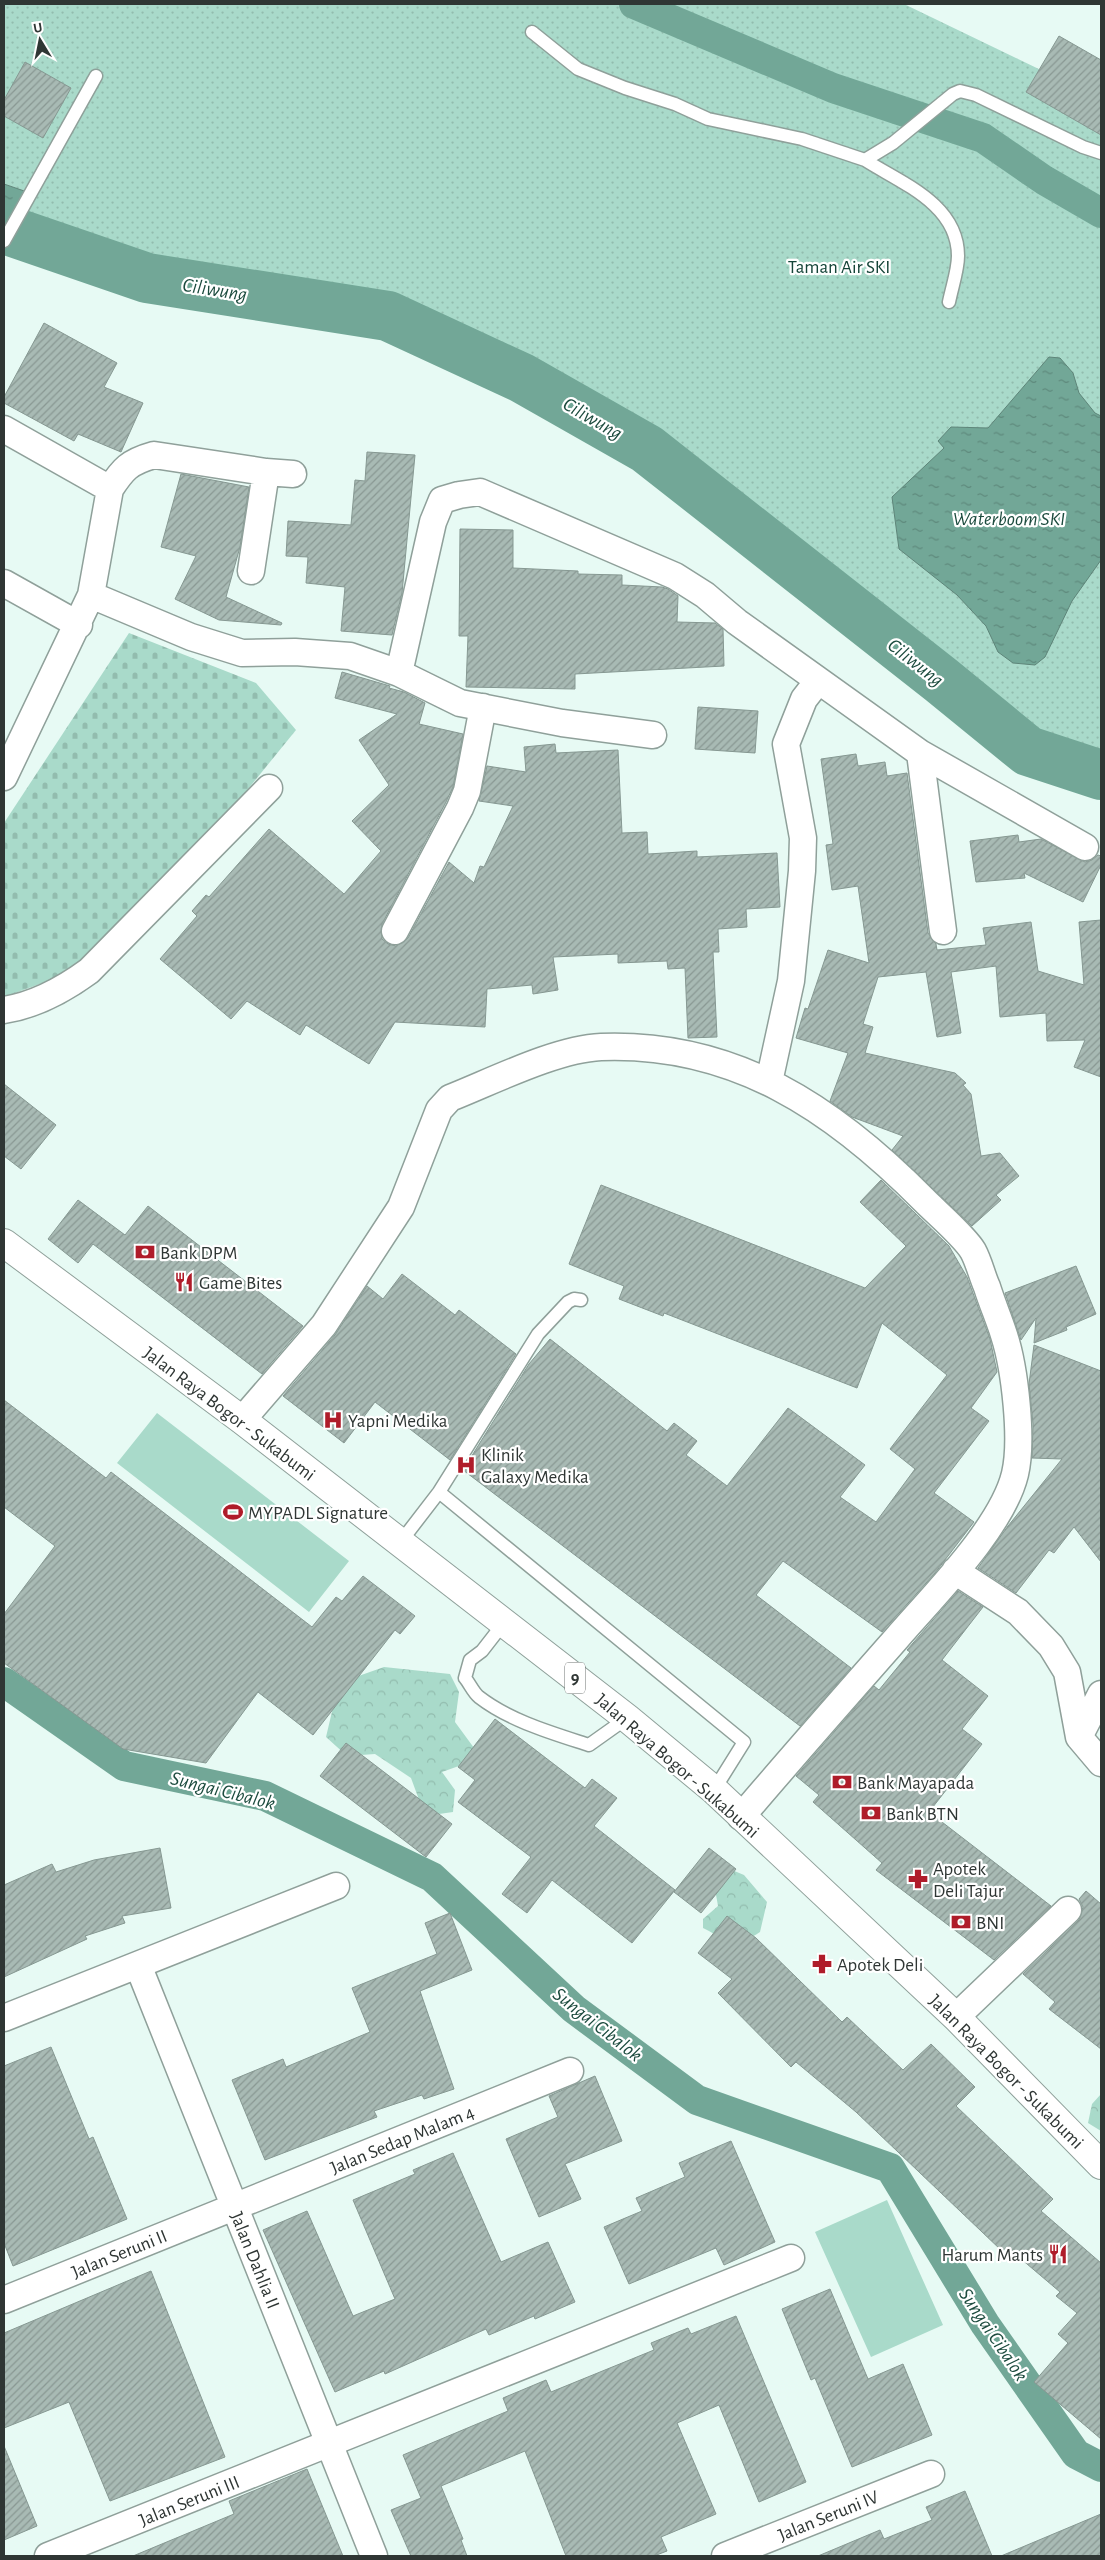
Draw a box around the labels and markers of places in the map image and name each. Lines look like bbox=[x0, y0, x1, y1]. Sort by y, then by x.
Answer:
bank icon: Bank DPM bbox=[134, 1241, 156, 1263]
place label: Bank DPM bbox=[160, 1244, 238, 1263]
restaurant icon: Game Bites bbox=[173, 1271, 195, 1293]
place label: Game Bites bbox=[199, 1274, 282, 1293]
hospital icon: Yapni Medika bbox=[322, 1409, 344, 1431]
place label: Yapni Medika bbox=[348, 1412, 448, 1431]
place label: Klinik Galaxy Medika bbox=[481, 1446, 589, 1487]
hospital icon: Klinik Galaxy Medika bbox=[455, 1454, 477, 1476]
sports icon: MYPADL Signature bbox=[222, 1501, 244, 1523]
place label: MYPADL Signature bbox=[248, 1504, 388, 1523]
bank icon: Bank Mayapada bbox=[831, 1771, 853, 1793]
place label: Bank Mayapada bbox=[857, 1774, 975, 1793]
bank icon: Bank BTN bbox=[860, 1802, 882, 1824]
place label: Bank BTN bbox=[886, 1805, 959, 1824]
place label: Apotek Deli Tajur bbox=[933, 1860, 1004, 1901]
pharmacy icon: Apotek Deli Tajur bbox=[907, 1868, 929, 1890]
bank icon: BNI bbox=[950, 1911, 972, 1933]
place label: BNI bbox=[976, 1914, 1004, 1933]
pharmacy icon: Apotek Deli bbox=[811, 1953, 833, 1975]
place label: Apotek Deli bbox=[837, 1956, 923, 1975]
restaurant icon: Harum Mants bbox=[1047, 2243, 1069, 2265]
place label: Harum Mants bbox=[942, 2246, 1043, 2265]

